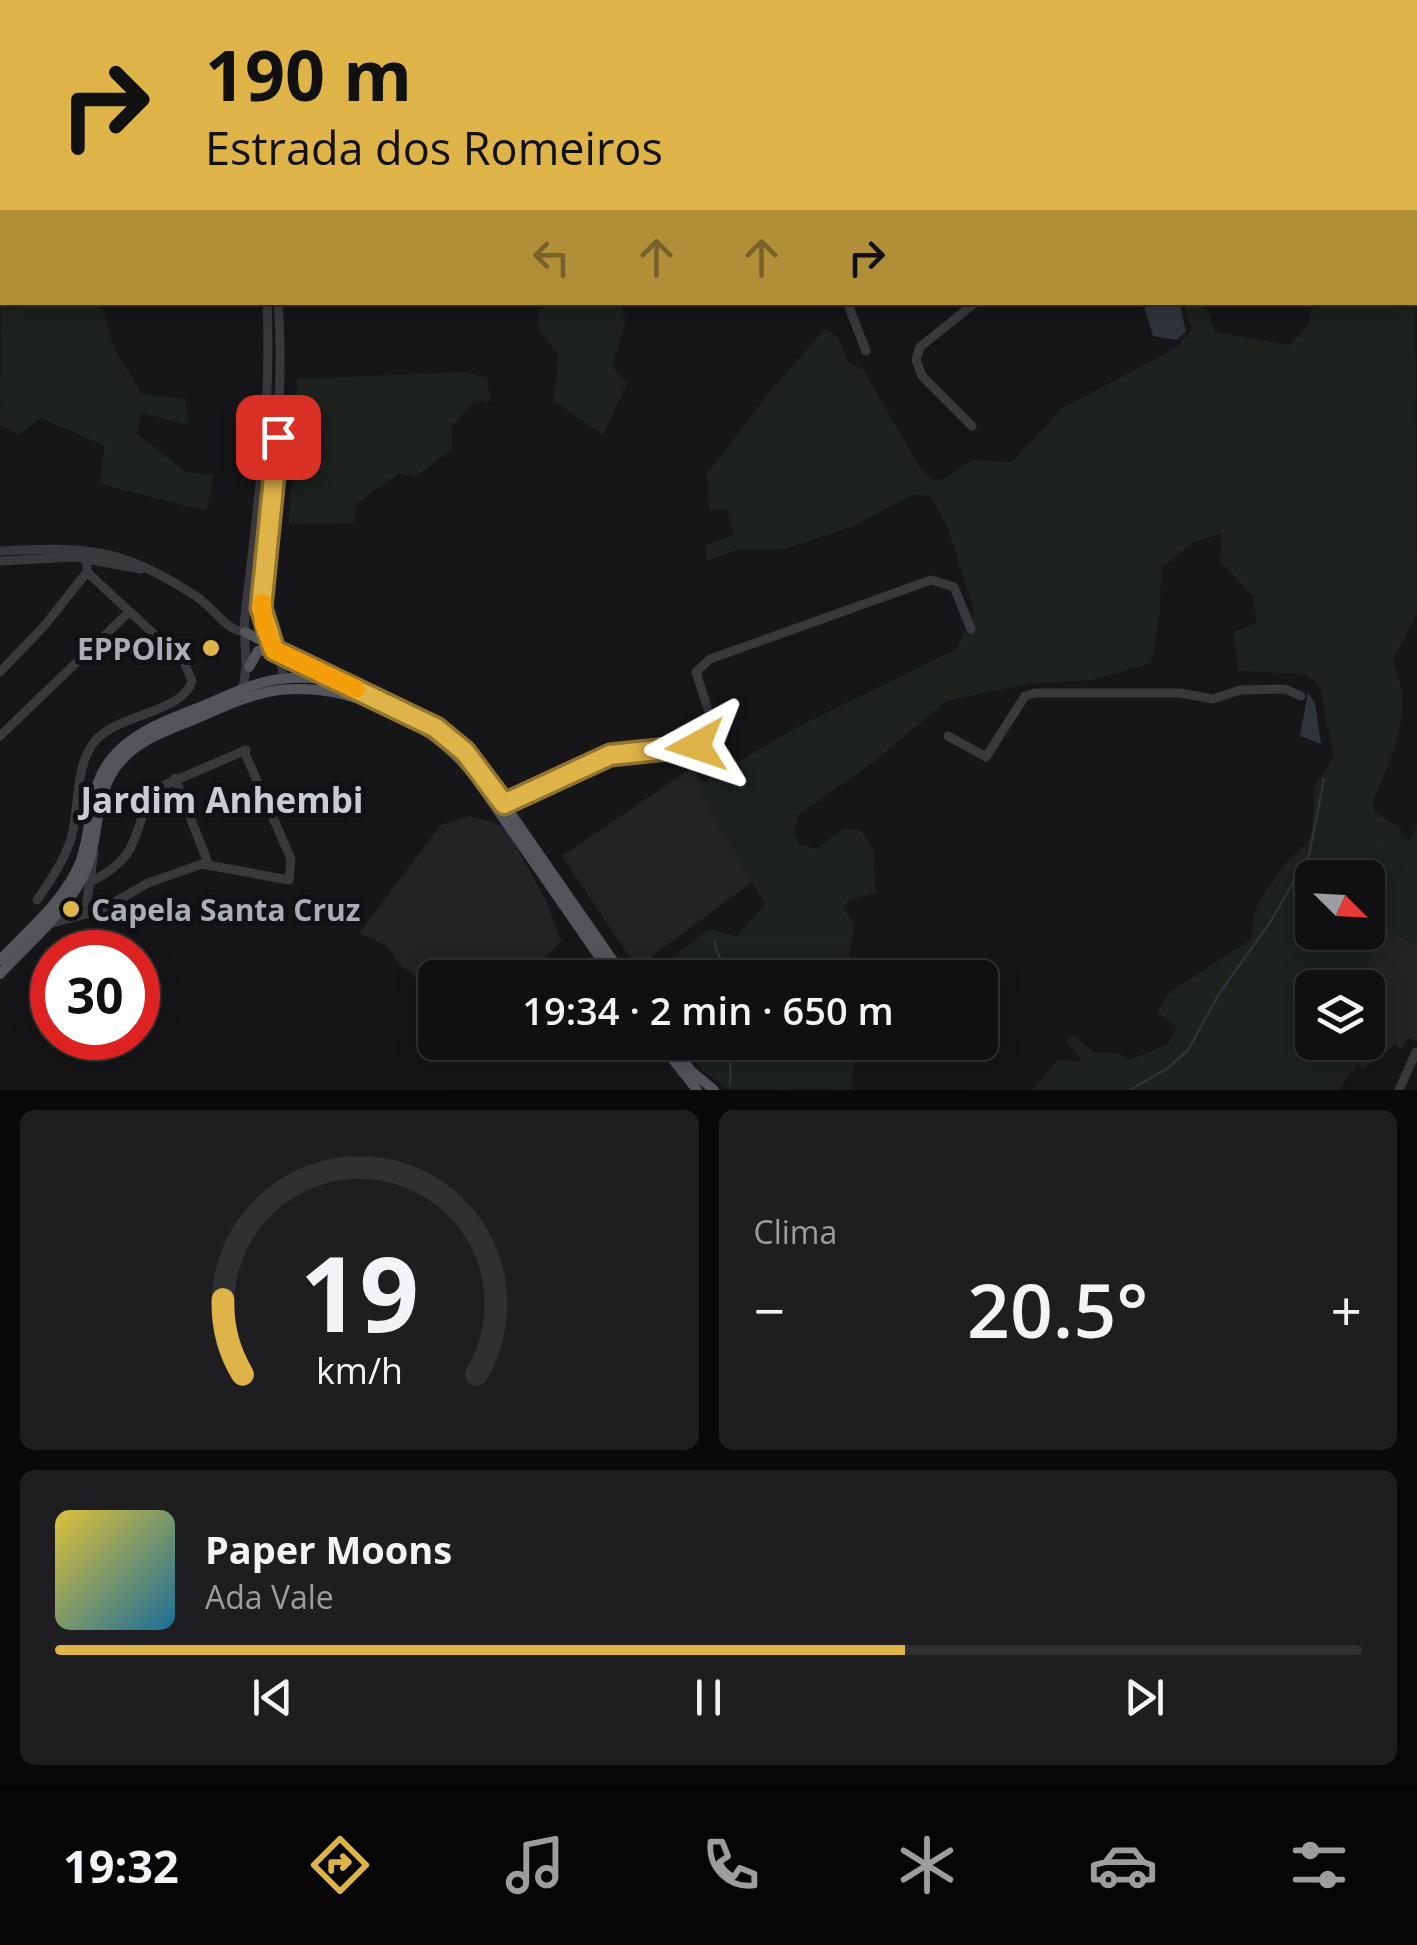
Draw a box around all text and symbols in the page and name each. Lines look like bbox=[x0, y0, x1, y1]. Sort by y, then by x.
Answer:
text: 190 m bbox=[205, 26, 412, 122]
icon: right bbox=[40, 40, 170, 170]
text: Estrada dos Romeiros bbox=[205, 117, 663, 178]
icon: left bbox=[524, 230, 579, 285]
icon: ahead bbox=[629, 230, 684, 285]
icon: ahead bbox=[734, 230, 789, 285]
icon: right bbox=[839, 230, 894, 285]
pin bbox=[236, 395, 321, 480]
icon: arrive bbox=[251, 410, 306, 465]
place label: EPPOlix bbox=[77, 628, 192, 669]
marker: EPPOlix bbox=[200, 637, 222, 659]
position arrow bbox=[644, 694, 748, 798]
district label: Jardim Anhembi bbox=[78, 776, 363, 823]
north arrow bbox=[1295, 860, 1385, 950]
map controls bbox=[1295, 860, 1385, 1060]
place label: Capela Santa Cruz bbox=[91, 889, 360, 930]
marker: Capela Santa Cruz bbox=[60, 898, 82, 920]
speed limit sign: 30 bbox=[30, 930, 160, 1060]
button: layers bbox=[1295, 970, 1385, 1060]
text: 19:34 · 2 min · 650 m bbox=[522, 984, 894, 1036]
text: Clima bbox=[754, 1210, 837, 1253]
text: 19 bbox=[300, 1221, 419, 1362]
text: 20.5° bbox=[967, 1258, 1148, 1360]
text: − bbox=[754, 1272, 785, 1347]
text: + bbox=[1331, 1272, 1362, 1347]
text: km/h bbox=[316, 1346, 403, 1394]
text: Paper Moons bbox=[205, 1523, 452, 1575]
text: Ada Vale bbox=[205, 1575, 334, 1618]
icon: previous bbox=[245, 1670, 300, 1725]
icon: pause bbox=[681, 1670, 736, 1725]
icon: next bbox=[1117, 1670, 1172, 1725]
icon: directions bbox=[305, 1830, 375, 1900]
icon: music bbox=[500, 1830, 570, 1900]
icon: phone bbox=[696, 1830, 766, 1900]
icon: climate bbox=[892, 1830, 962, 1900]
icon: car bbox=[1088, 1830, 1158, 1900]
icon: filters bbox=[1284, 1830, 1354, 1900]
text: 19:32 bbox=[63, 1835, 179, 1896]

